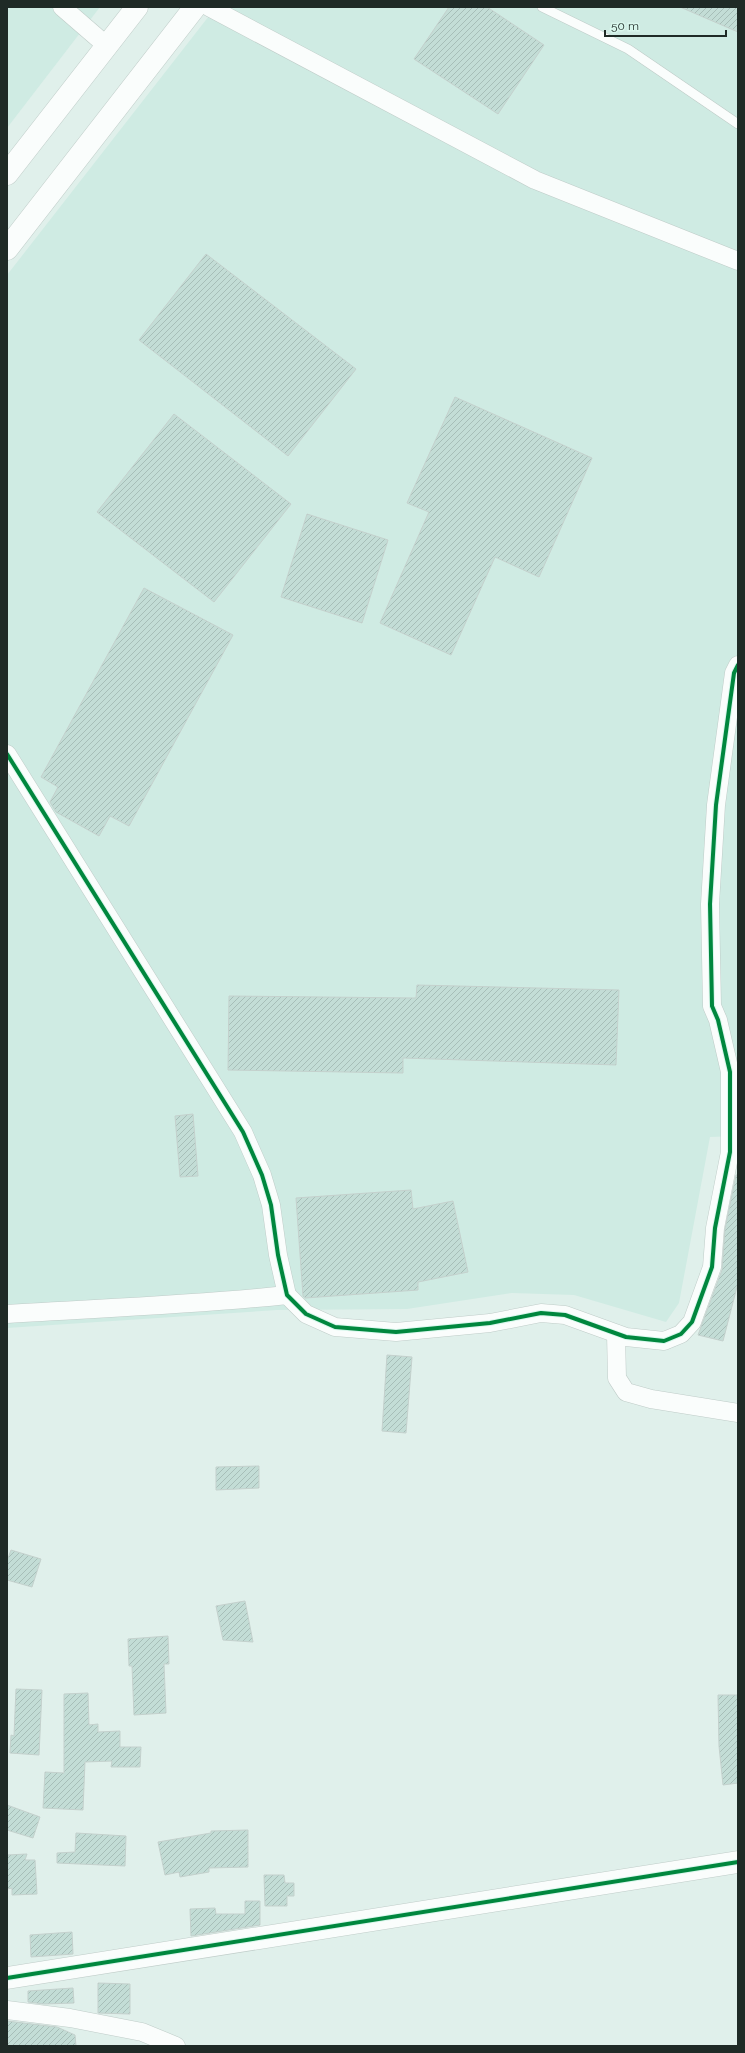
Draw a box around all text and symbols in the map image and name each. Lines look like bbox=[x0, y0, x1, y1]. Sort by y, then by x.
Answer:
scale bar bbox=[605, 12, 726, 38]
text: 50 m bbox=[611, 19, 639, 33]

